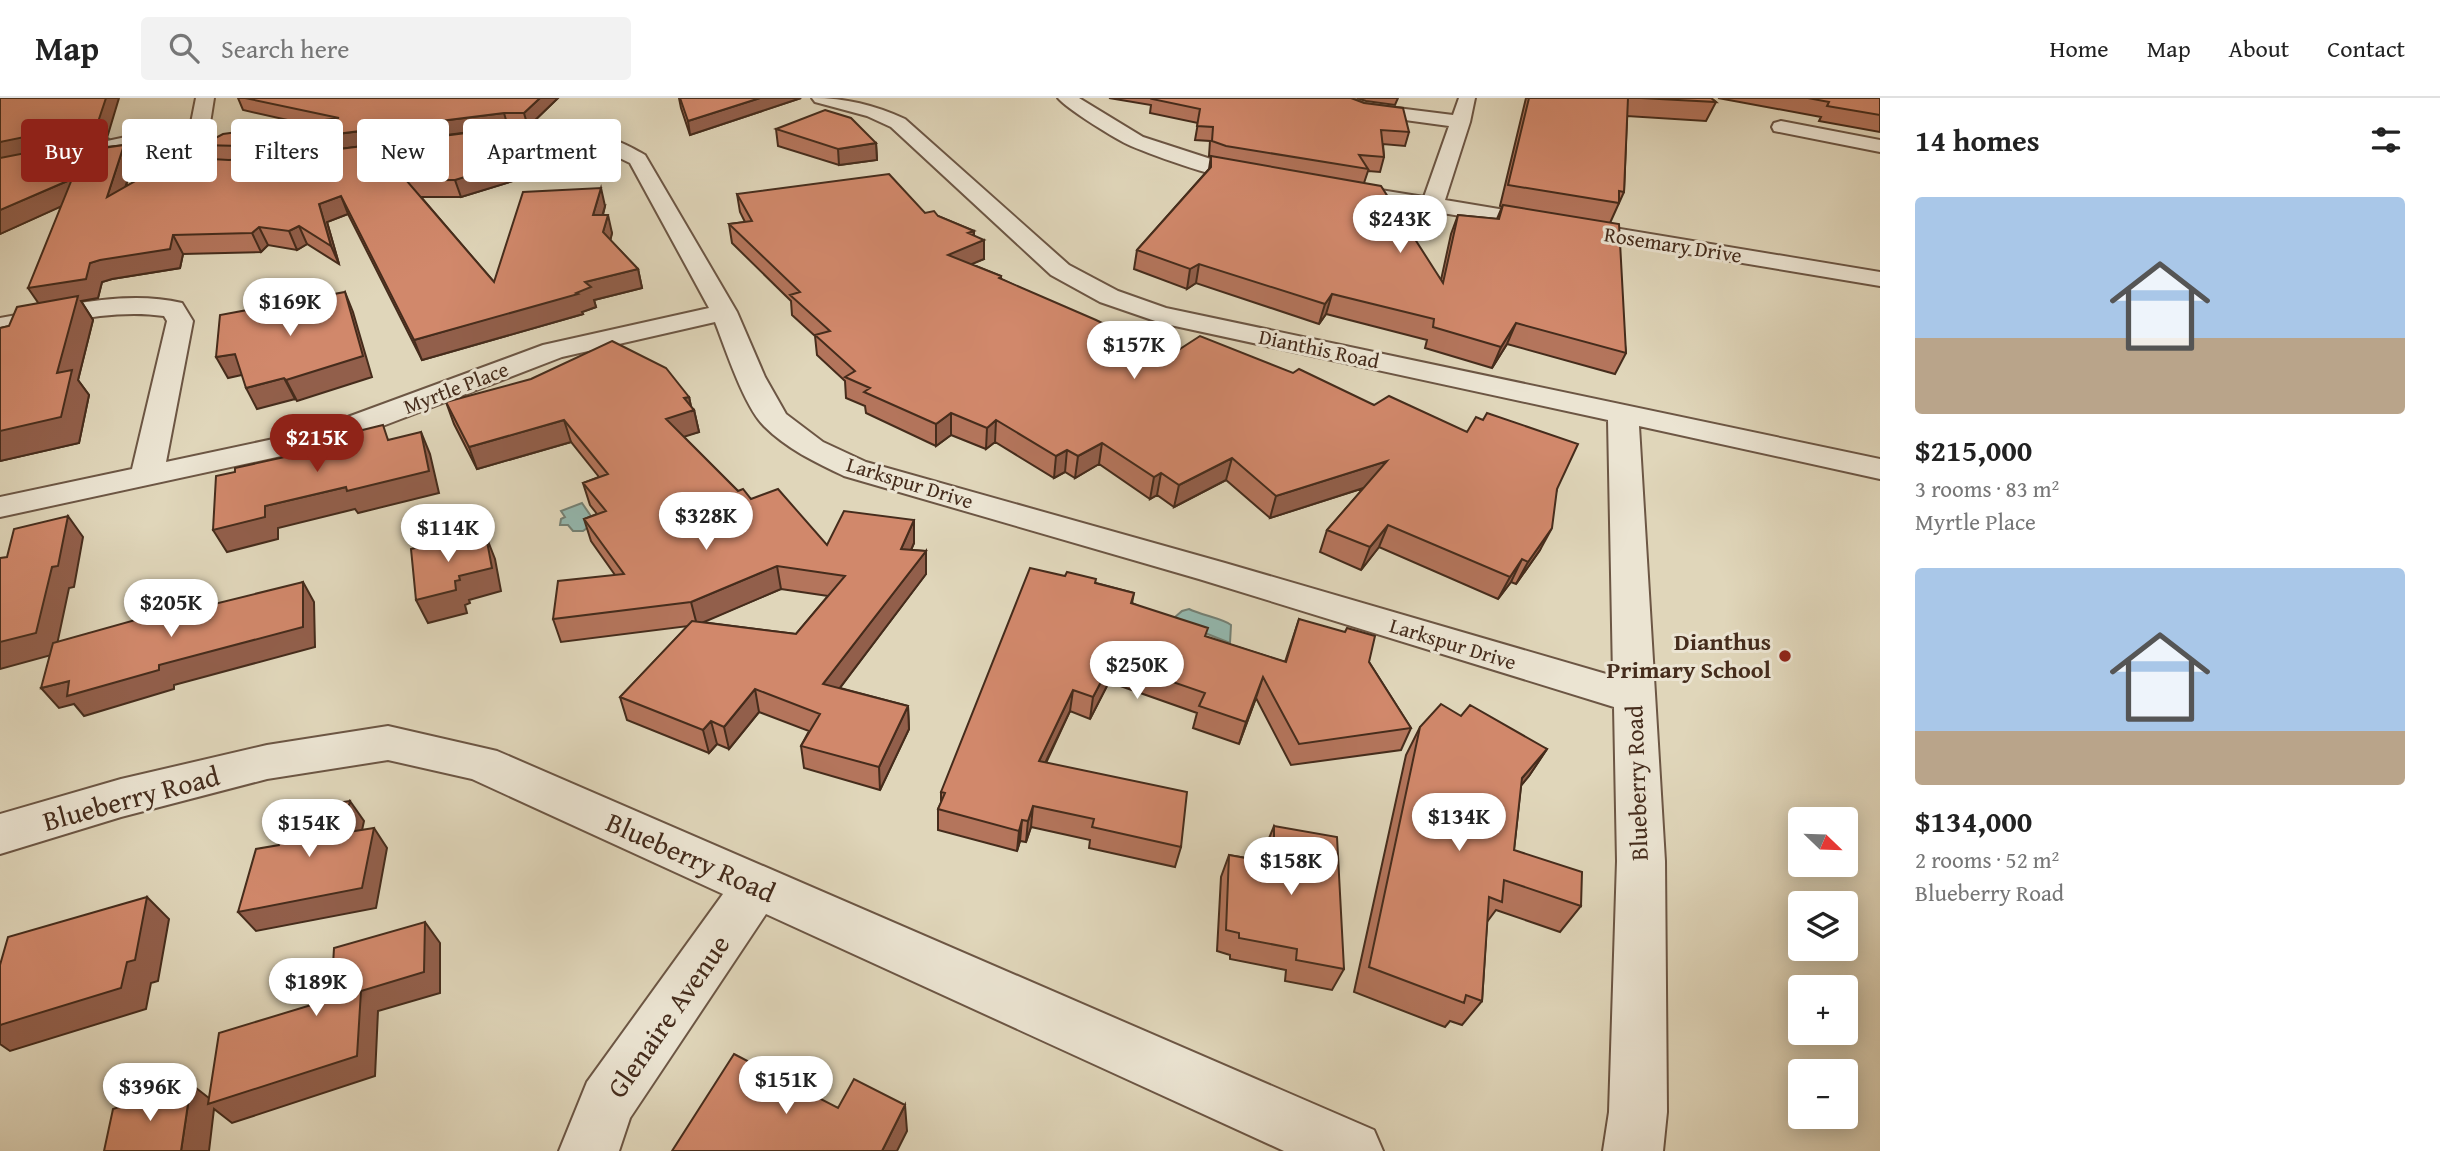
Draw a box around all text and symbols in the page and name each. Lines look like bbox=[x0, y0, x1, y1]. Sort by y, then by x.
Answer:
search box bbox=[141, 17, 631, 80]
text: Map bbox=[35, 24, 99, 72]
icon: search bbox=[165, 29, 203, 67]
text: Search here bbox=[221, 29, 349, 68]
text: Home bbox=[2050, 31, 2109, 66]
text: Map bbox=[2147, 31, 2191, 66]
text: About bbox=[2229, 31, 2289, 66]
text: Contact bbox=[2327, 31, 2405, 66]
text: 14 homes bbox=[1915, 118, 2040, 162]
chip: Buy bbox=[21, 119, 108, 182]
chip: Rent bbox=[122, 119, 217, 182]
chip: Filters bbox=[231, 119, 343, 182]
chip: New bbox=[357, 119, 449, 182]
chip: Apartment bbox=[463, 119, 621, 182]
icon: filters bbox=[2367, 121, 2405, 159]
pin: $243K bbox=[1351, 195, 1449, 255]
text: $243K bbox=[1369, 201, 1431, 234]
street label: Rosemary Drive bbox=[1602, 218, 1744, 271]
icon: home bbox=[2097, 243, 2223, 369]
pin: $169K bbox=[241, 278, 339, 338]
text: $169K bbox=[259, 284, 321, 317]
street label: Dianthis Road bbox=[1256, 321, 1383, 377]
pin: $157K bbox=[1085, 322, 1183, 381]
text: $157K bbox=[1103, 327, 1165, 360]
street label: Myrtle Place bbox=[399, 353, 513, 422]
pin: $215K bbox=[268, 414, 366, 474]
text: $215K bbox=[286, 420, 348, 453]
text: $215,000 bbox=[1915, 428, 2032, 472]
street label: Larkspur Drive bbox=[843, 449, 977, 517]
text: 3 rooms · 83 m² bbox=[1915, 472, 2059, 505]
pin: $328K bbox=[657, 492, 755, 552]
text: $328K bbox=[675, 498, 737, 531]
pin: $114K bbox=[399, 504, 497, 564]
text: Myrtle Place bbox=[1915, 505, 2036, 538]
text: $114K bbox=[417, 510, 479, 543]
pin: $205K bbox=[122, 580, 220, 639]
text: $205K bbox=[140, 585, 202, 618]
street label: Larkspur Drive bbox=[1386, 610, 1520, 678]
icon: home bbox=[2097, 614, 2223, 740]
place label: Dianthus Primary School bbox=[1607, 624, 1772, 687]
pin: $250K bbox=[1088, 642, 1186, 701]
text: $250K bbox=[1106, 647, 1168, 680]
marker: Dianthus Primary School bbox=[1777, 648, 1793, 664]
street label: Blueberry Road bbox=[1616, 705, 1657, 861]
street label: Blueberry Road bbox=[38, 754, 224, 841]
pin: $134K bbox=[1410, 794, 1508, 853]
text: $134K bbox=[1428, 799, 1490, 832]
text: $134,000 bbox=[1915, 799, 2032, 843]
pin: $154K bbox=[260, 800, 358, 859]
street label: Blueberry Road bbox=[600, 801, 782, 912]
text: $154K bbox=[278, 805, 340, 838]
north arrow bbox=[1788, 807, 1858, 877]
map controls bbox=[1788, 807, 1858, 1129]
pin: $158K bbox=[1242, 838, 1340, 897]
text: $158K bbox=[1260, 843, 1322, 876]
text: 2 rooms · 52 m² bbox=[1915, 843, 2059, 876]
text: Blueberry Road bbox=[1915, 876, 2064, 909]
button: layers bbox=[1788, 891, 1858, 961]
street label: Glenaire Avenue bbox=[596, 926, 739, 1106]
pin: $189K bbox=[267, 958, 365, 1018]
text: $189K bbox=[285, 964, 347, 997]
button: + bbox=[1788, 975, 1858, 1045]
pin: $151K bbox=[737, 1056, 835, 1116]
button: − bbox=[1788, 1059, 1858, 1129]
text: $151K bbox=[755, 1062, 817, 1095]
pin: $396K bbox=[101, 1063, 199, 1123]
text: $396K bbox=[119, 1069, 181, 1102]

